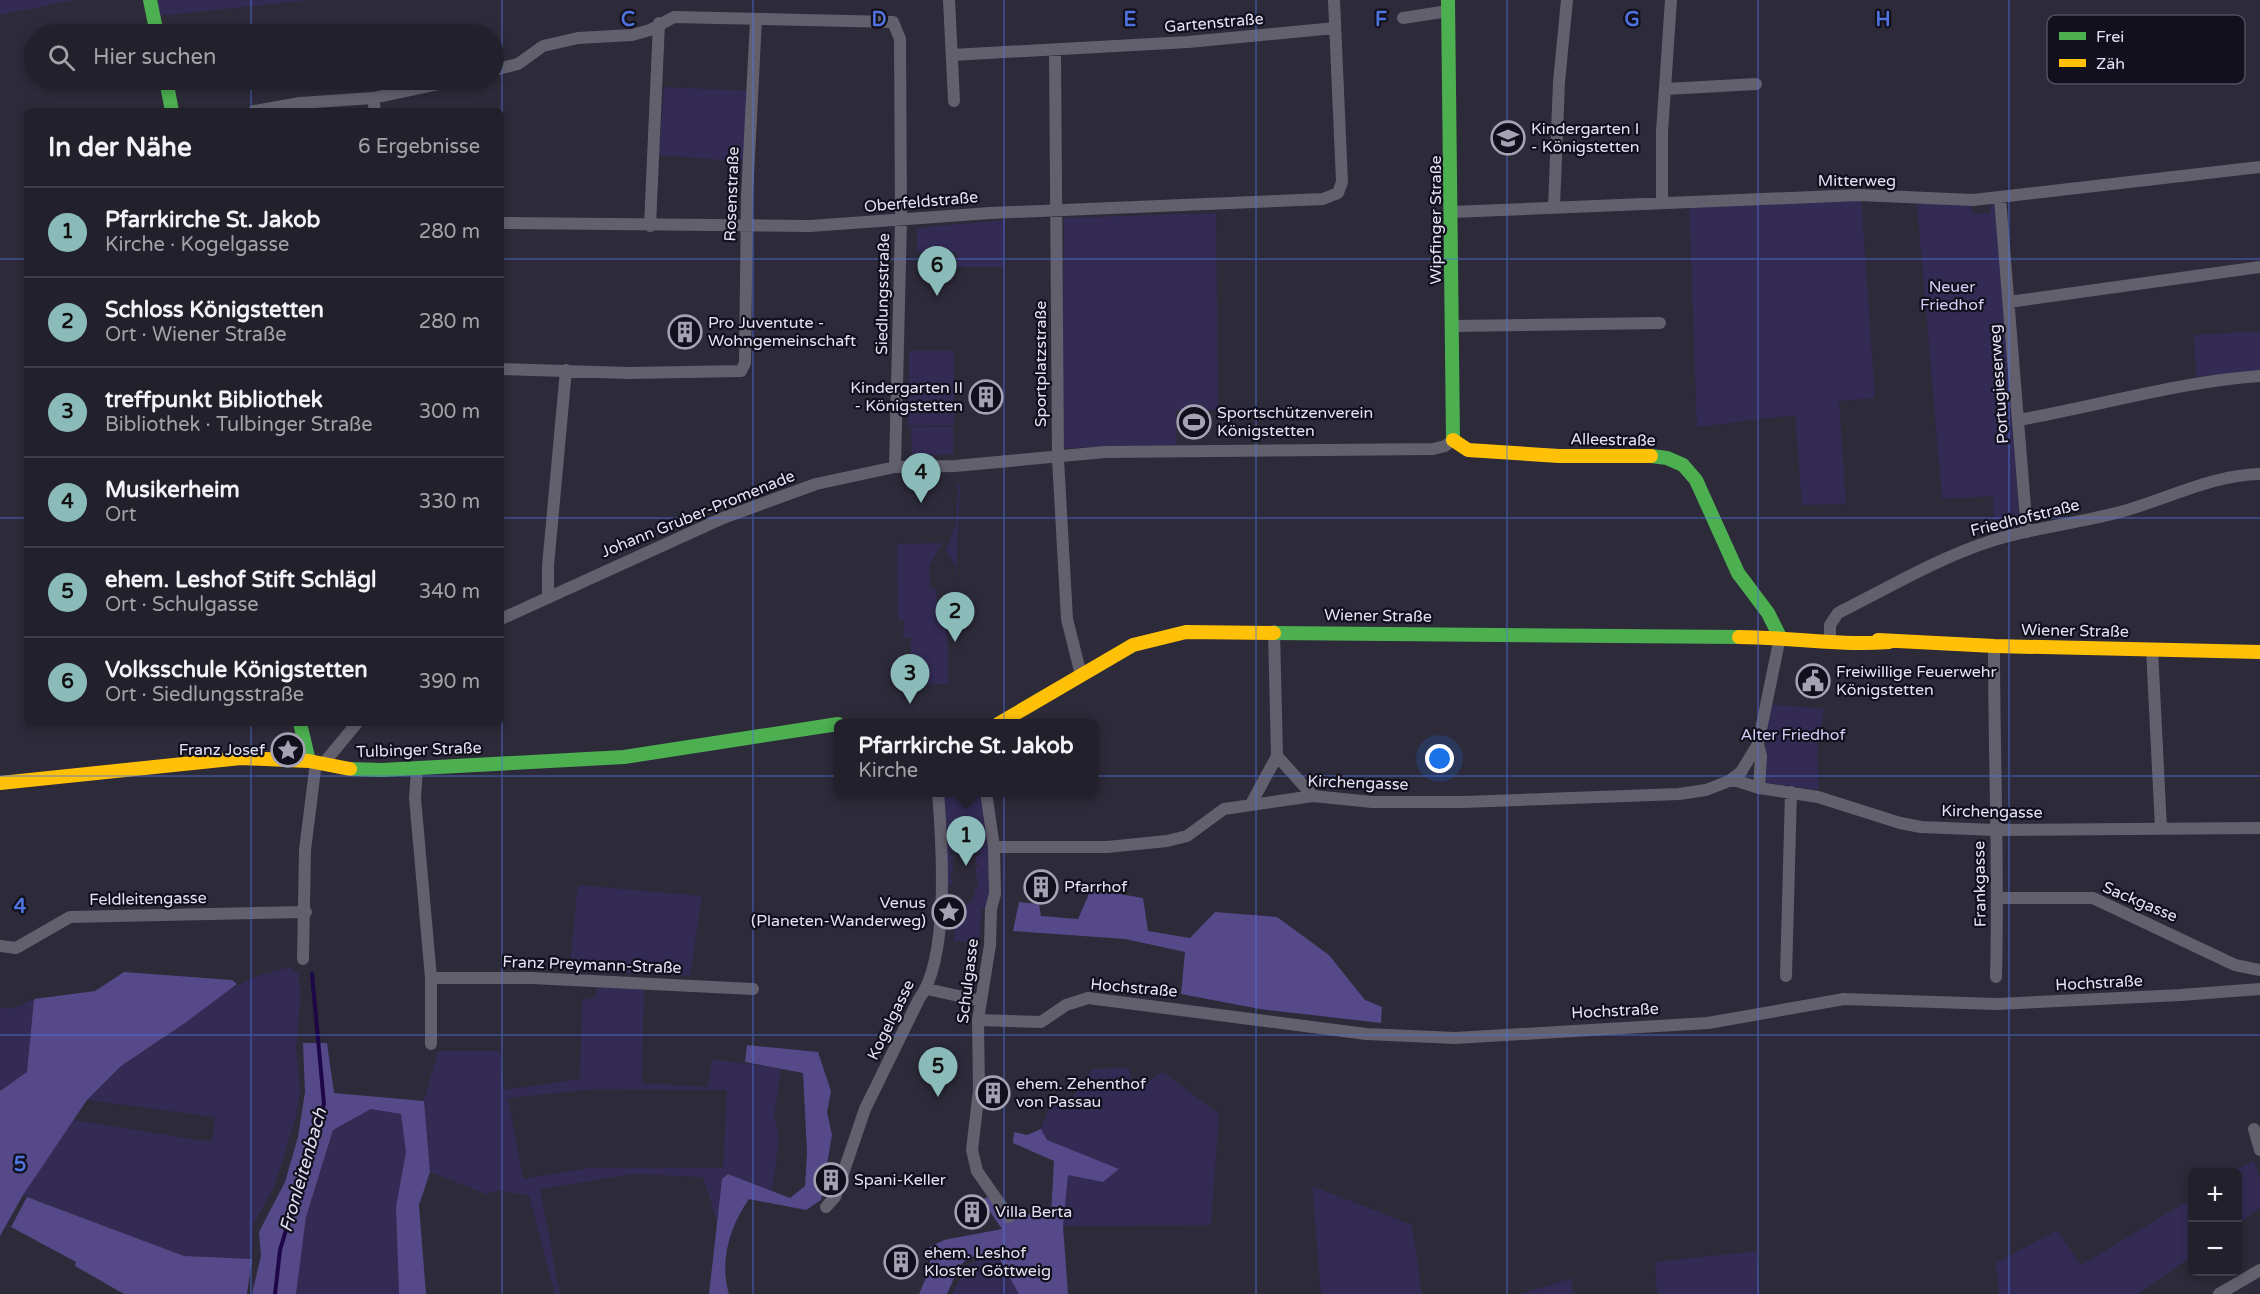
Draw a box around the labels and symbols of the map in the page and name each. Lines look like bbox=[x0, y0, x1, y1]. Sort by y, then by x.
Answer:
text: C bbox=[621, 8, 635, 32]
text: D bbox=[871, 8, 887, 32]
text: E bbox=[1124, 8, 1137, 32]
text: F bbox=[1375, 8, 1387, 32]
text: G bbox=[1624, 8, 1640, 32]
text: H bbox=[1875, 8, 1891, 32]
street label: Gartenstraße bbox=[1163, 9, 1265, 37]
legend bbox=[2047, 15, 2245, 84]
text: Frei bbox=[2096, 27, 2124, 47]
text: Zäh bbox=[2096, 54, 2125, 74]
place label: Kindergarten I - Königstetten bbox=[1531, 119, 1640, 157]
school or university icon: Kindergarten I - Königstetten bbox=[1490, 120, 1526, 156]
street label: Rosenstraße bbox=[720, 146, 744, 242]
street label: Wipfinger Straße bbox=[1426, 156, 1446, 284]
street label: Mitterweg bbox=[1818, 171, 1896, 191]
street label: Oberfeldstraße bbox=[863, 187, 979, 217]
street label: Siedlungsstraße bbox=[872, 233, 894, 355]
pin: 6 bbox=[918, 246, 956, 296]
park label: Neuer Friedhof bbox=[1920, 277, 1985, 315]
street label: Sportplatzstraße bbox=[1031, 301, 1051, 427]
place label: Pro Juventute - Wohngemeinschaft bbox=[708, 313, 856, 351]
building icon: Pro Juventute - Wohngemeinschaft bbox=[667, 314, 703, 350]
street label: Portugieserweg bbox=[1985, 323, 2013, 445]
place label: Kindergarten II - Königstetten bbox=[850, 378, 963, 416]
building icon: Kindergarten II - Königstetten bbox=[968, 379, 1004, 415]
place label: Sportschützenverein Königstetten bbox=[1217, 403, 1373, 441]
sports icon: Sportschützenverein Königstetten bbox=[1176, 404, 1212, 440]
street label: Alleestraße bbox=[1570, 429, 1656, 451]
pin: 4 bbox=[902, 454, 940, 503]
street label: Johann Gruber-Promenade bbox=[598, 466, 798, 562]
street label: Friedhofstraße bbox=[1968, 495, 2082, 541]
pin: 2 bbox=[936, 592, 974, 642]
street label: Wiener Straße bbox=[1324, 605, 1432, 627]
street label: Wiener Straße bbox=[2021, 620, 2129, 642]
pin: 3 bbox=[890, 654, 930, 704]
place label: Freiwillige Feuerwehr Königstetten bbox=[1836, 662, 1998, 700]
public building icon: Freiwillige Feuerwehr Königstetten bbox=[1795, 663, 1831, 699]
park label: Alter Friedhof bbox=[1740, 725, 1847, 745]
place icon: Franz Josef bbox=[270, 732, 306, 768]
street label: Tulbinger Straße bbox=[356, 738, 482, 762]
place label: Franz Josef bbox=[179, 740, 266, 760]
your location bbox=[1425, 744, 1454, 773]
street label: Kirchengasse bbox=[1307, 771, 1409, 795]
street label: Kirchengasse bbox=[1941, 801, 2043, 823]
pin: 1 bbox=[946, 816, 986, 866]
street label: Frankgasse bbox=[1969, 841, 1991, 927]
building icon: Pfarrhof bbox=[1023, 869, 1059, 905]
place label: Pfarrhof bbox=[1064, 877, 1128, 897]
street label: Sackgasse bbox=[2100, 877, 2180, 927]
street label: Feldleitengasse bbox=[89, 888, 207, 910]
place label: Venus (Planeten-Wanderweg) bbox=[751, 893, 926, 931]
place icon: Venus (Planeten-Wanderweg) bbox=[931, 894, 967, 930]
text: 4 bbox=[14, 895, 27, 919]
street label: Schulgasse bbox=[953, 937, 983, 1025]
street label: Franz Preymann-Straße bbox=[502, 952, 682, 978]
street label: Hochstraße bbox=[2055, 971, 2143, 995]
street label: Hochstraße bbox=[1090, 974, 1178, 1002]
street label: Kogelgasse bbox=[863, 976, 919, 1064]
street label: Hochstraße bbox=[1571, 999, 1659, 1023]
pin: 5 bbox=[918, 1048, 958, 1097]
place label: ehem. Zehenthof von Passau bbox=[1016, 1074, 1147, 1112]
building icon: ehem. Zehenthof von Passau bbox=[975, 1075, 1011, 1111]
water label: Fronleitenbach bbox=[275, 1104, 332, 1235]
text: 5 bbox=[14, 1153, 26, 1177]
building icon: Spani-Keller bbox=[813, 1162, 849, 1198]
place label: Spani-Keller bbox=[854, 1170, 947, 1190]
building icon: Villa Berta bbox=[954, 1194, 990, 1230]
place label: Villa Berta bbox=[995, 1202, 1072, 1222]
place label: ehem. Leshof Kloster Göttweig bbox=[924, 1243, 1051, 1281]
building icon: ehem. Leshof Kloster Göttweig bbox=[883, 1244, 919, 1280]

